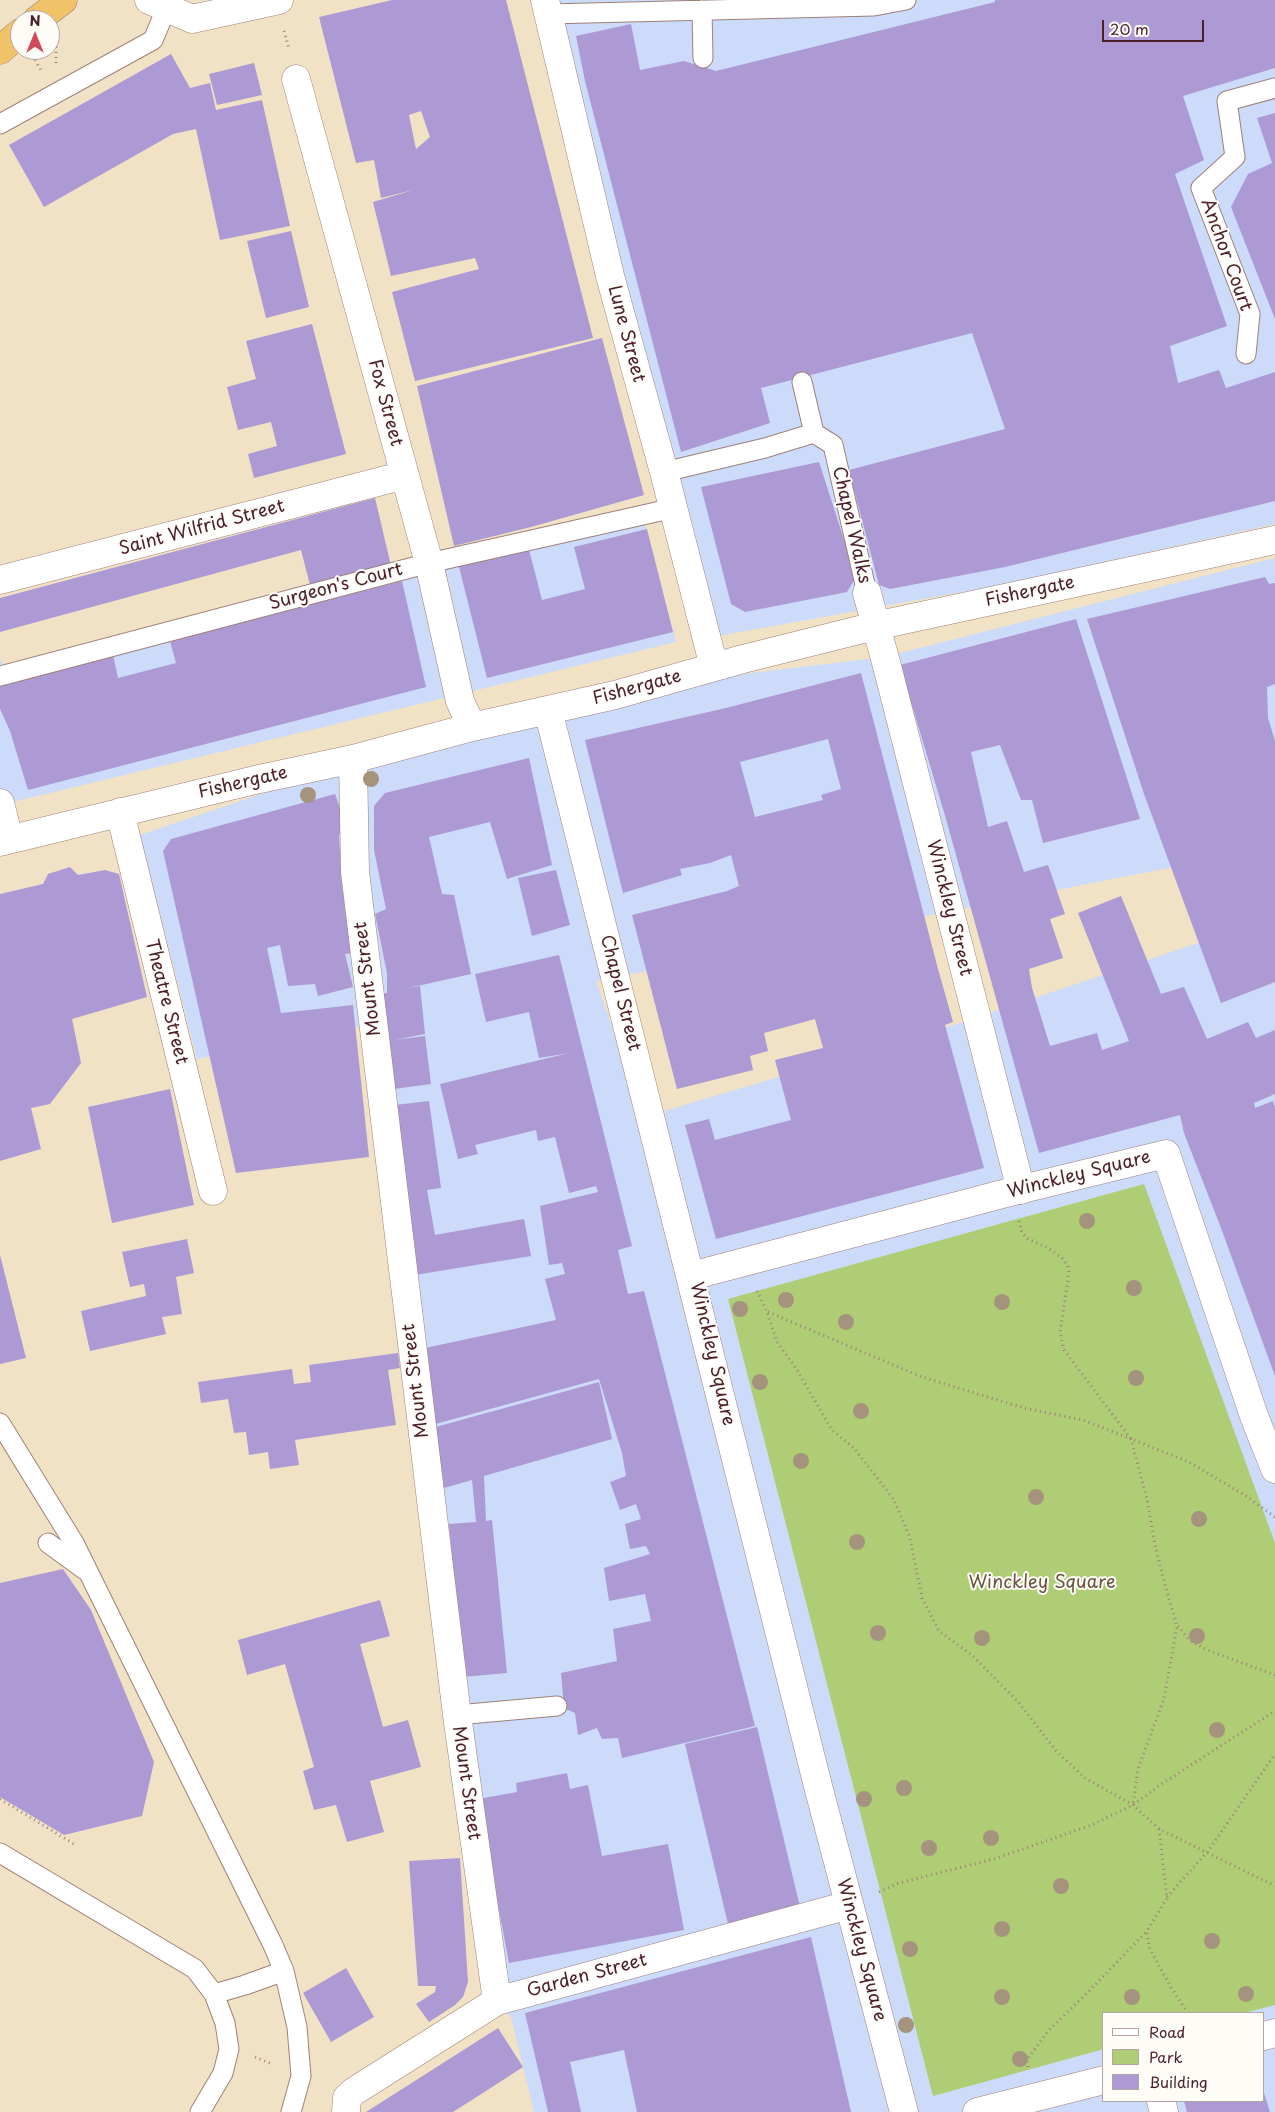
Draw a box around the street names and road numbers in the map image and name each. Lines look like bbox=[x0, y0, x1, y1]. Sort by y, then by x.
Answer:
street label: Anchor Court bbox=[1196, 196, 1256, 314]
street label: Lune Street bbox=[603, 283, 649, 385]
street label: Fox Street bbox=[363, 357, 407, 449]
street label: Chapel Walks bbox=[827, 465, 875, 585]
street label: Saint Wilfrid Street bbox=[117, 496, 287, 560]
street label: Surgeon's Court bbox=[267, 559, 405, 615]
street label: Fishergate bbox=[983, 572, 1077, 612]
street label: Fishergate bbox=[590, 666, 684, 710]
street label: Fishergate bbox=[196, 762, 290, 804]
street label: Winckley Street bbox=[922, 838, 976, 978]
street label: Mount Street bbox=[350, 921, 386, 1037]
street label: Chapel Street bbox=[595, 933, 645, 1053]
street label: Theatre Street bbox=[140, 937, 192, 1067]
street label: Winckley Square bbox=[1005, 1147, 1153, 1203]
street label: Winckley Square bbox=[685, 1280, 739, 1428]
street label: Mount Street bbox=[398, 1323, 434, 1439]
street label: Mount Street bbox=[447, 1724, 485, 1842]
street label: Winckley Square bbox=[832, 1876, 890, 2024]
street label: Garden Street bbox=[525, 1950, 649, 2002]

